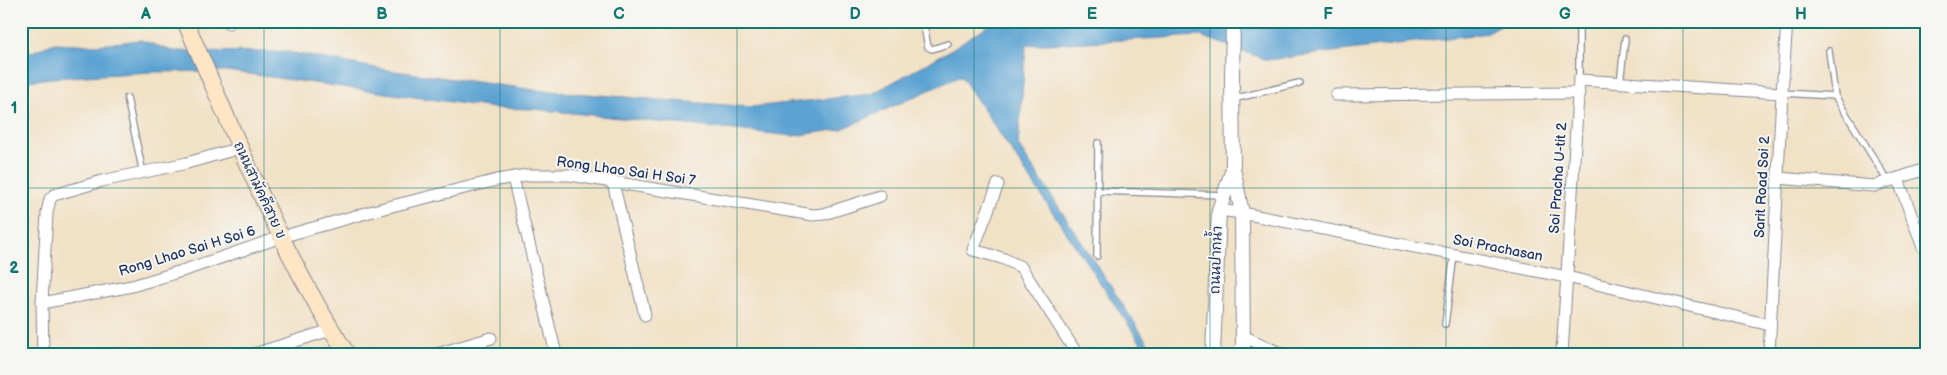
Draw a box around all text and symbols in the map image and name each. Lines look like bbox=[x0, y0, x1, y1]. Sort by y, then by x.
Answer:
text: A bbox=[140, 5, 151, 24]
text: B bbox=[376, 5, 388, 24]
text: C bbox=[613, 5, 625, 24]
text: D bbox=[849, 5, 861, 24]
text: E bbox=[1087, 5, 1097, 24]
text: F bbox=[1323, 5, 1333, 24]
text: G bbox=[1559, 5, 1571, 24]
text: H bbox=[1795, 5, 1807, 24]
text: 1 bbox=[11, 99, 17, 118]
street label: Soi Pracha U-tit 2 bbox=[1546, 121, 1570, 234]
street label: Sarit Road Soi 2 bbox=[1751, 135, 1773, 238]
street label: ถนนสามัคคีสาย ข bbox=[230, 139, 290, 241]
street label: Rong Lhao Sai H Soi 7 bbox=[555, 153, 697, 189]
street label: Rong Lhao Sai H Soi 6 bbox=[117, 222, 258, 280]
street label: ถนนปากน้ำ bbox=[1202, 225, 1226, 294]
street label: Soi Prachasan bbox=[1452, 231, 1544, 265]
text: 2 bbox=[9, 259, 19, 278]

